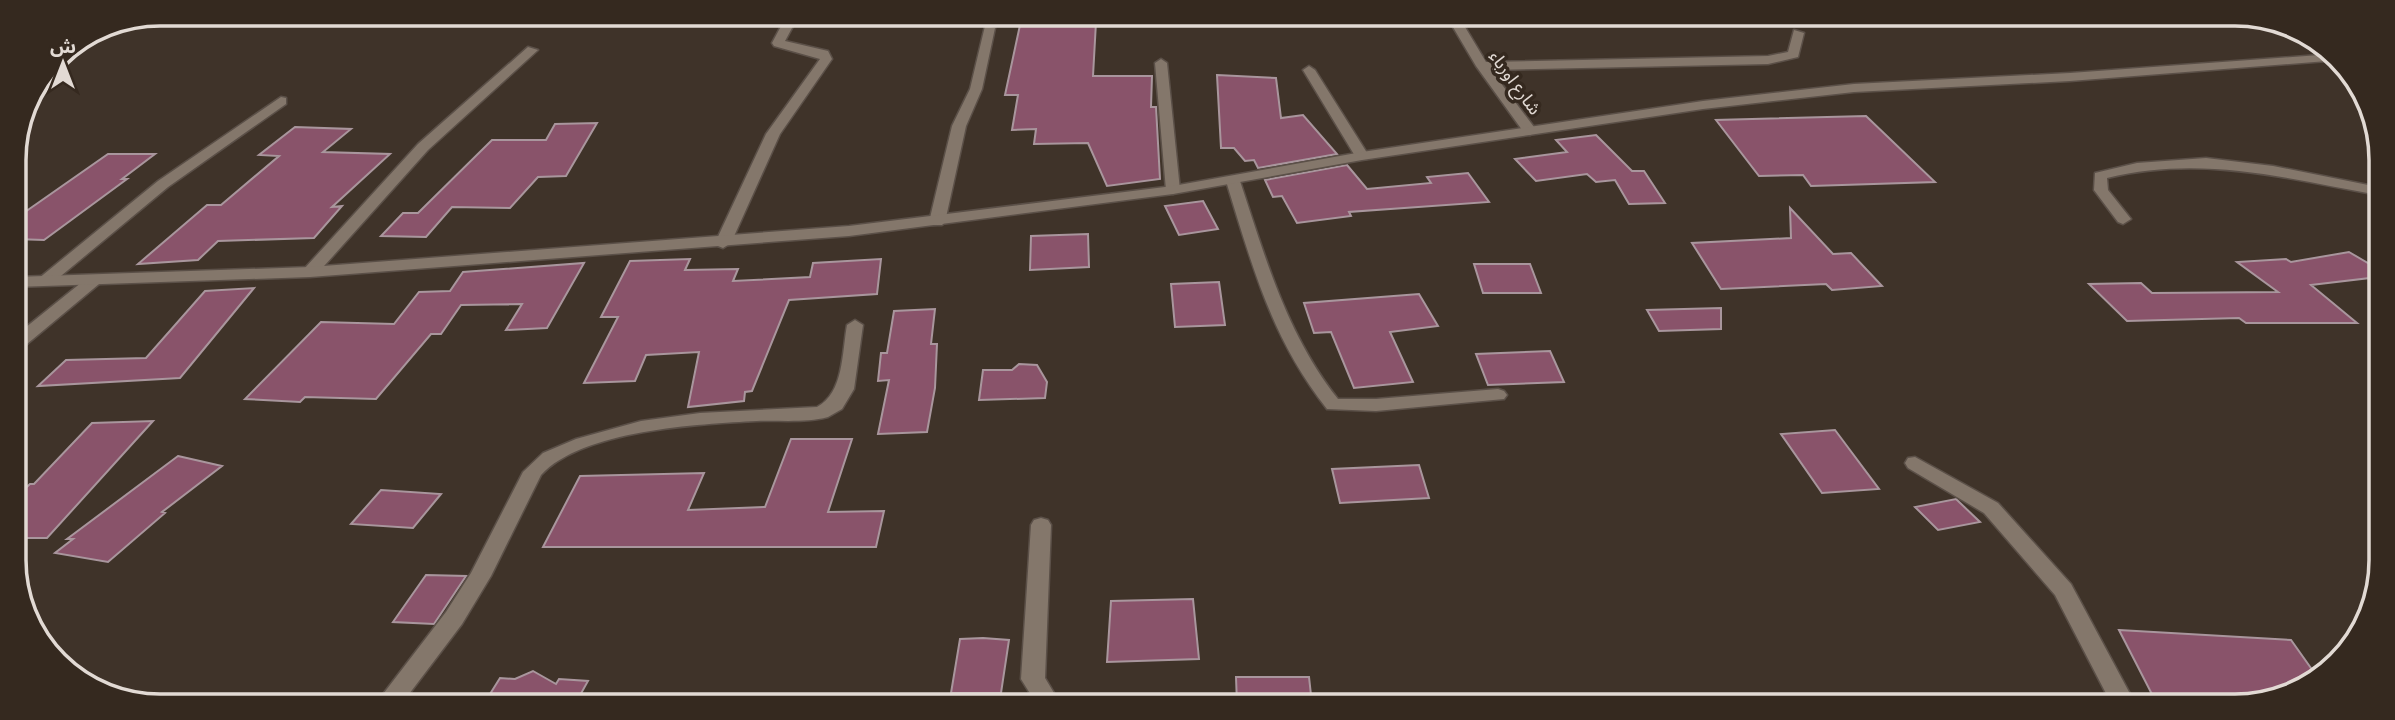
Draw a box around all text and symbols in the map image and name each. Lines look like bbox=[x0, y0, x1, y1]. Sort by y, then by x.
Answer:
north arrow bbox=[28, 28, 98, 98]
text: ش bbox=[50, 34, 76, 57]
street label: شارع اورباء bbox=[1482, 45, 1547, 121]

